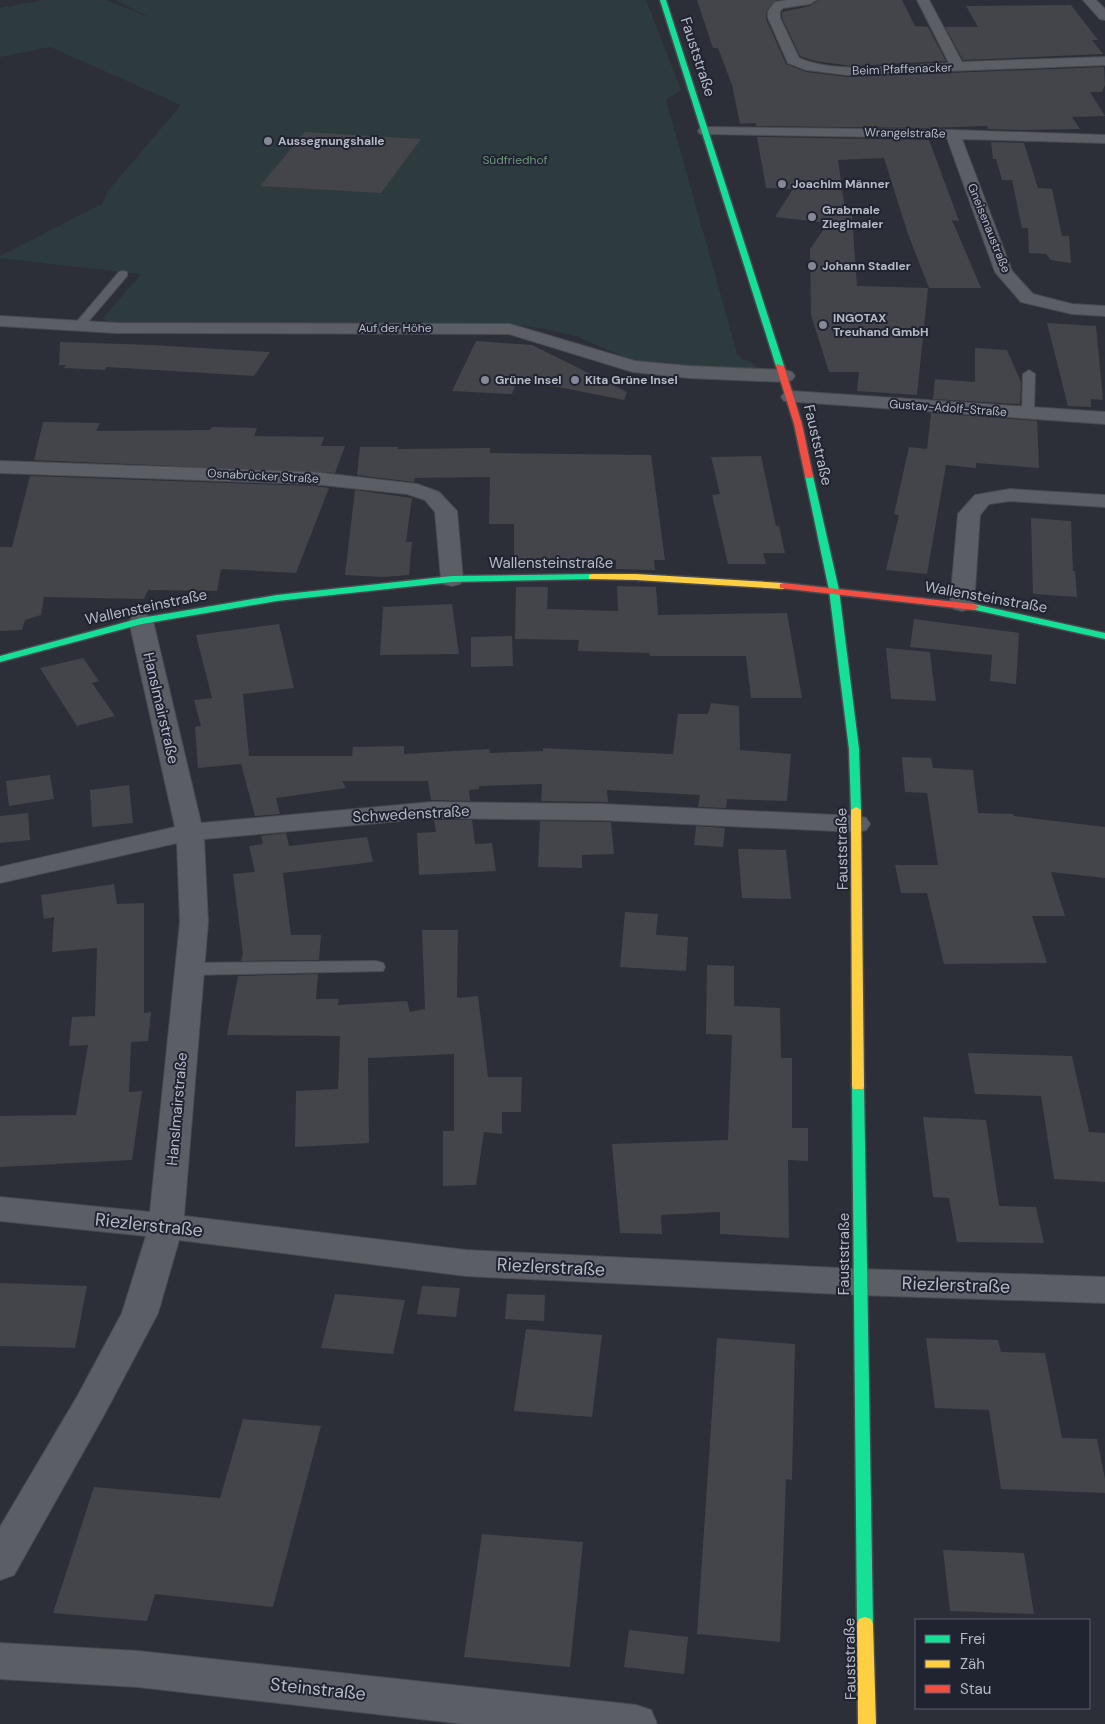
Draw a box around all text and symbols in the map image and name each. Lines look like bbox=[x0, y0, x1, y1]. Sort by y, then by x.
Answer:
street label: Fauststraße bbox=[676, 15, 720, 99]
street label: Beim Pfaffenacker bbox=[852, 59, 953, 79]
street label: Wrangelstraße bbox=[864, 124, 946, 142]
place label: Aussegnungshalle bbox=[278, 133, 385, 149]
marker: Aussegnungshalle bbox=[262, 135, 274, 147]
park label: Südfriedhof bbox=[482, 152, 548, 168]
place label: Joachim Männer bbox=[792, 176, 890, 192]
marker: Joachim Männer bbox=[776, 178, 788, 190]
street label: Gneisenaustraße bbox=[964, 181, 1014, 275]
place label: Grabmale Zieglmaier bbox=[822, 202, 883, 232]
marker: Grabmale Zieglmaier bbox=[806, 211, 818, 223]
place label: Johann Stadler bbox=[822, 258, 911, 274]
marker: Johann Stadler bbox=[806, 260, 818, 272]
place label: INGOTAX Treuhand GmbH bbox=[833, 310, 929, 340]
marker: INGOTAX Treuhand GmbH bbox=[817, 319, 829, 331]
street label: Auf der Höhe bbox=[359, 320, 432, 336]
place label: Grüne Insel bbox=[495, 372, 562, 388]
place label: Kita Grüne Insel bbox=[585, 372, 678, 388]
marker: Grüne Insel bbox=[479, 374, 491, 386]
marker: Kita Grüne Insel bbox=[569, 374, 581, 386]
street label: Gustav-Adolf-Straße bbox=[889, 396, 1008, 420]
street label: Fauststraße bbox=[799, 403, 837, 487]
street label: Osnabrücker Straße bbox=[207, 465, 319, 487]
street label: Wallensteinstraße bbox=[489, 553, 613, 573]
street label: Wallensteinstraße bbox=[923, 576, 1049, 618]
street label: Wallensteinstraße bbox=[83, 584, 209, 630]
street label: Hanslmairstraße bbox=[138, 650, 184, 766]
street label: Schwedenstraße bbox=[352, 801, 470, 827]
street label: Fauststraße bbox=[831, 808, 853, 890]
street label: Hanslmairstraße bbox=[162, 1052, 192, 1166]
street label: Riezlerstraße bbox=[94, 1207, 204, 1243]
street label: Fauststraße bbox=[834, 1213, 854, 1295]
street label: Riezlerstraße bbox=[496, 1252, 606, 1282]
street label: Riezlerstraße bbox=[901, 1271, 1011, 1299]
street label: Fauststraße bbox=[839, 1618, 861, 1700]
legend bbox=[915, 1619, 1090, 1709]
text: Frei bbox=[960, 1629, 985, 1649]
text: Zäh bbox=[960, 1654, 985, 1674]
street label: Steinstraße bbox=[269, 1672, 367, 1706]
text: Stau bbox=[960, 1679, 991, 1699]

